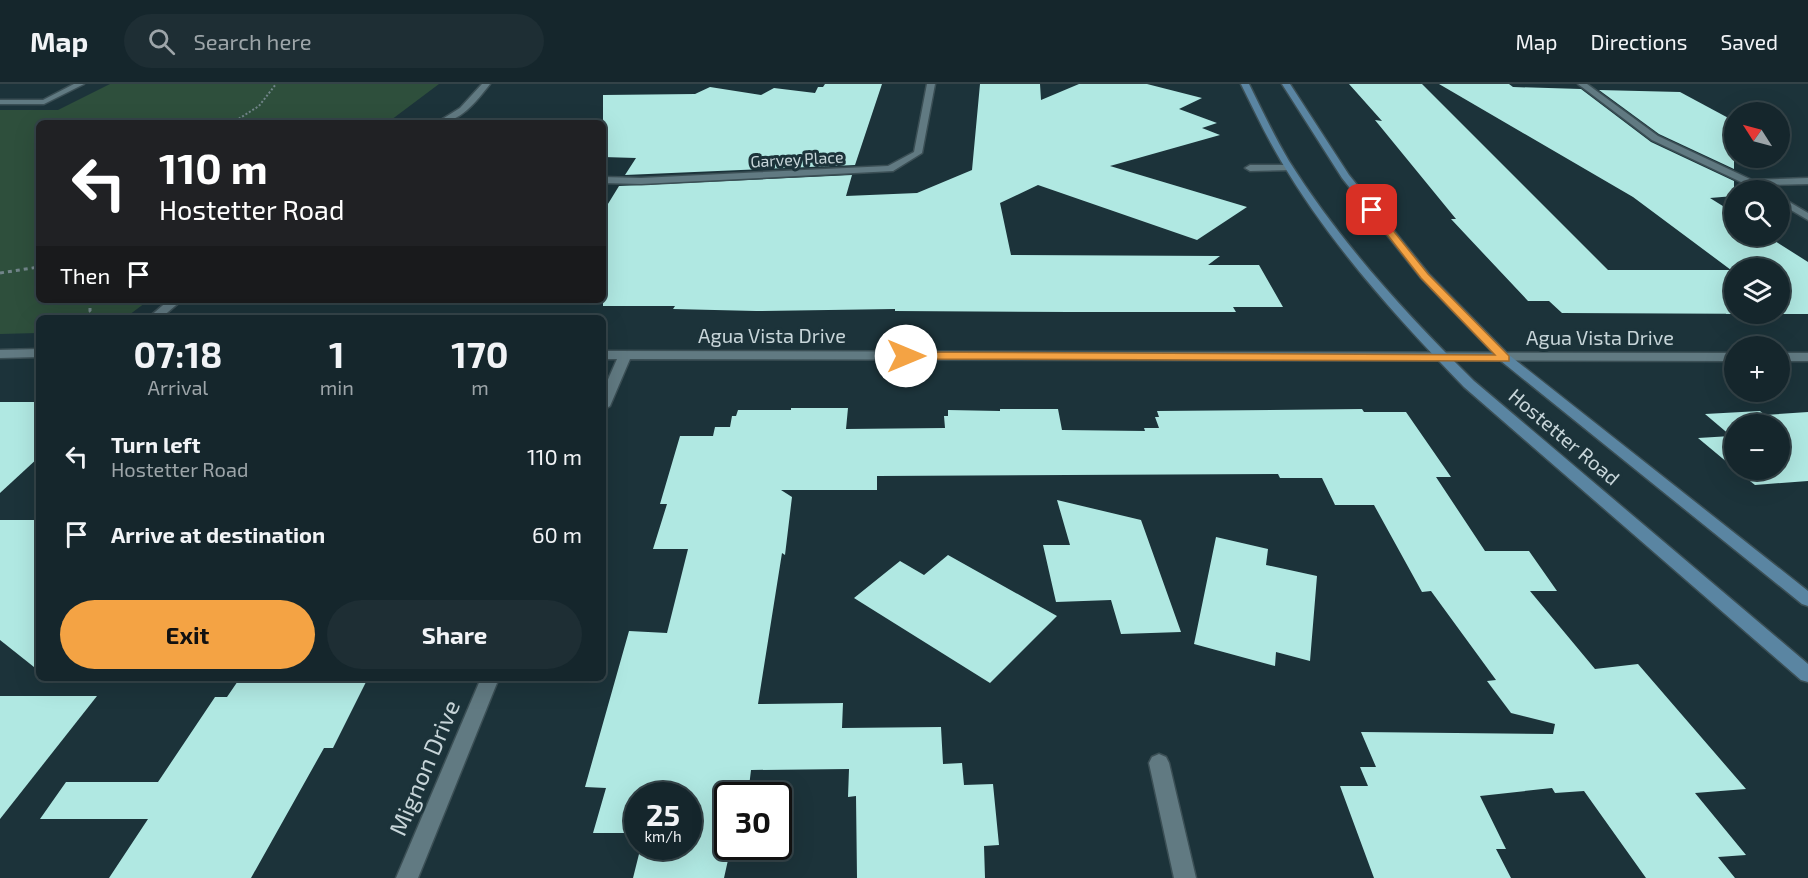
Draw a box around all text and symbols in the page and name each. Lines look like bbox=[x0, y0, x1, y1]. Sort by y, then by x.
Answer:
search box bbox=[124, 14, 544, 68]
text: Map bbox=[30, 24, 88, 58]
icon: search bbox=[145, 25, 178, 58]
text: Search here bbox=[193, 28, 312, 54]
text: Map bbox=[1515, 29, 1558, 54]
text: Directions bbox=[1591, 29, 1687, 54]
text: Saved bbox=[1720, 29, 1778, 54]
north arrow bbox=[1724, 102, 1790, 168]
map controls bbox=[1724, 102, 1790, 480]
text: 110 m bbox=[159, 142, 268, 192]
icon: left bbox=[60, 144, 138, 222]
street label: Garvey Place bbox=[750, 147, 844, 170]
button: search bbox=[1724, 180, 1790, 246]
pin bbox=[1346, 184, 1397, 235]
text: Hostetter Road bbox=[159, 193, 344, 225]
icon: arrive bbox=[1355, 193, 1388, 226]
icon: arrive bbox=[122, 258, 155, 291]
button: layers bbox=[1724, 258, 1790, 324]
text: Then bbox=[60, 262, 110, 288]
street label: Agua Vista Drive bbox=[698, 323, 846, 347]
position arrow bbox=[874, 324, 938, 388]
street label: Agua Vista Drive bbox=[1526, 325, 1674, 349]
text: 07:18 bbox=[133, 332, 222, 375]
text: 1 bbox=[329, 332, 345, 375]
text: 170 bbox=[451, 332, 509, 375]
button: + bbox=[1724, 336, 1790, 402]
text: Arrival bbox=[147, 375, 208, 399]
text: min bbox=[320, 375, 354, 399]
text: m bbox=[471, 375, 489, 399]
street label: Hostetter Road bbox=[1504, 383, 1625, 490]
button: − bbox=[1724, 414, 1790, 480]
text: Turn left bbox=[111, 431, 200, 457]
icon: left bbox=[60, 440, 93, 473]
text: 110 m bbox=[527, 443, 582, 469]
text: Hostetter Road bbox=[111, 457, 248, 481]
icon: arrive bbox=[60, 518, 93, 551]
text: Arrive at destination bbox=[111, 521, 325, 547]
text: 60 m bbox=[532, 521, 582, 547]
button: Exit bbox=[60, 600, 315, 669]
button: Share bbox=[327, 600, 582, 669]
street label: Mignon Drive bbox=[382, 695, 465, 839]
speed limit sign: 30 bbox=[714, 782, 792, 860]
text: 25 bbox=[646, 796, 680, 832]
text: km/h bbox=[644, 827, 682, 845]

